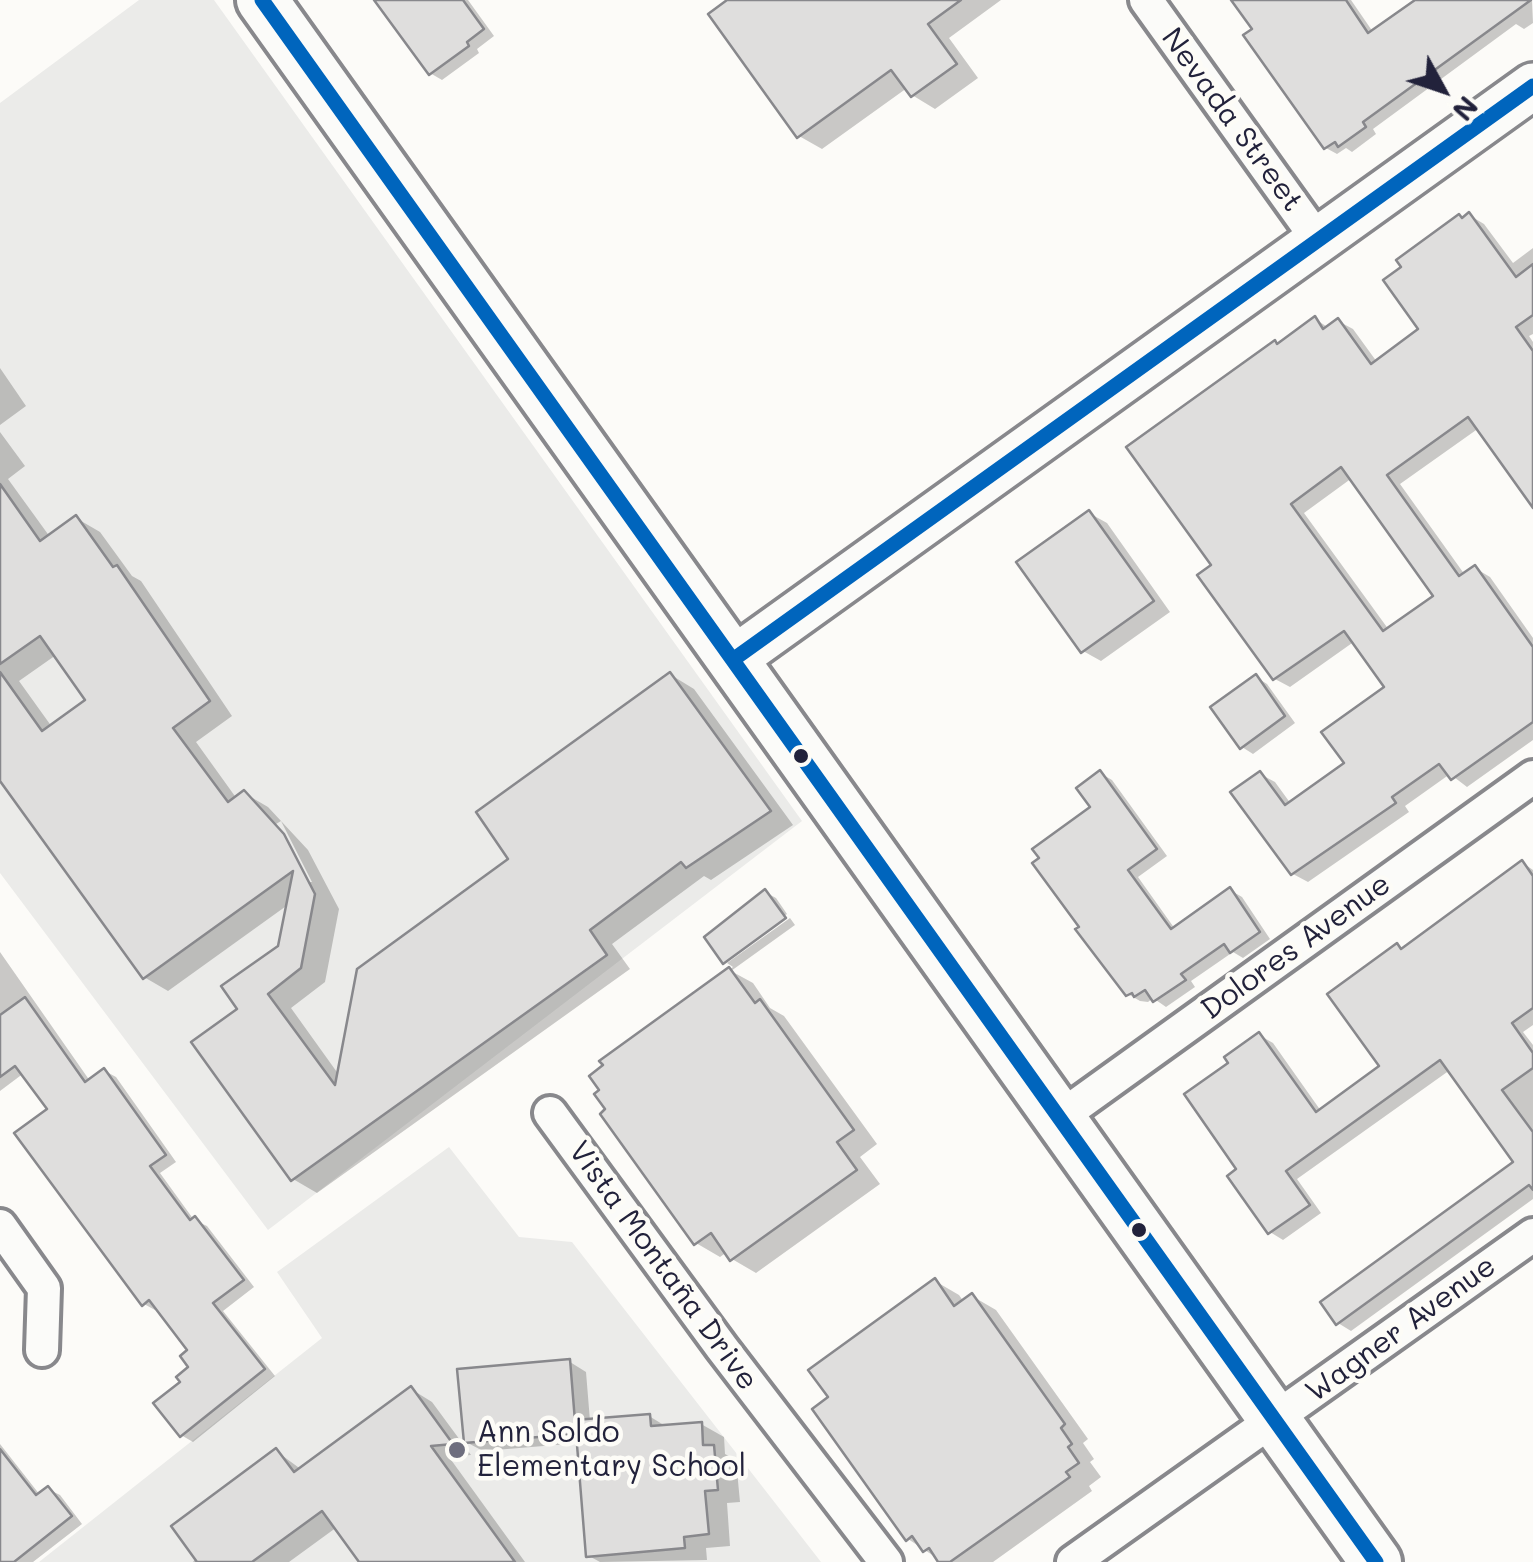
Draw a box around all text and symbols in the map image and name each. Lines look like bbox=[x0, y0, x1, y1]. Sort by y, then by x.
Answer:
street label: Nevada Street bbox=[1153, 21, 1311, 219]
north arrow bbox=[1393, 40, 1493, 140]
text: N bbox=[1445, 90, 1487, 129]
unlabelled marker bbox=[791, 746, 811, 766]
street label: Dolores Avenue bbox=[1194, 866, 1398, 1028]
street label: Vista Montaña Drive bbox=[561, 1134, 765, 1398]
unlabelled marker bbox=[1129, 1220, 1149, 1240]
street label: Wagner Avenue bbox=[1299, 1248, 1503, 1410]
place label: Ann Soldo Elementary School bbox=[477, 1415, 746, 1486]
marker: Ann Soldo Elementary School bbox=[446, 1439, 468, 1461]

